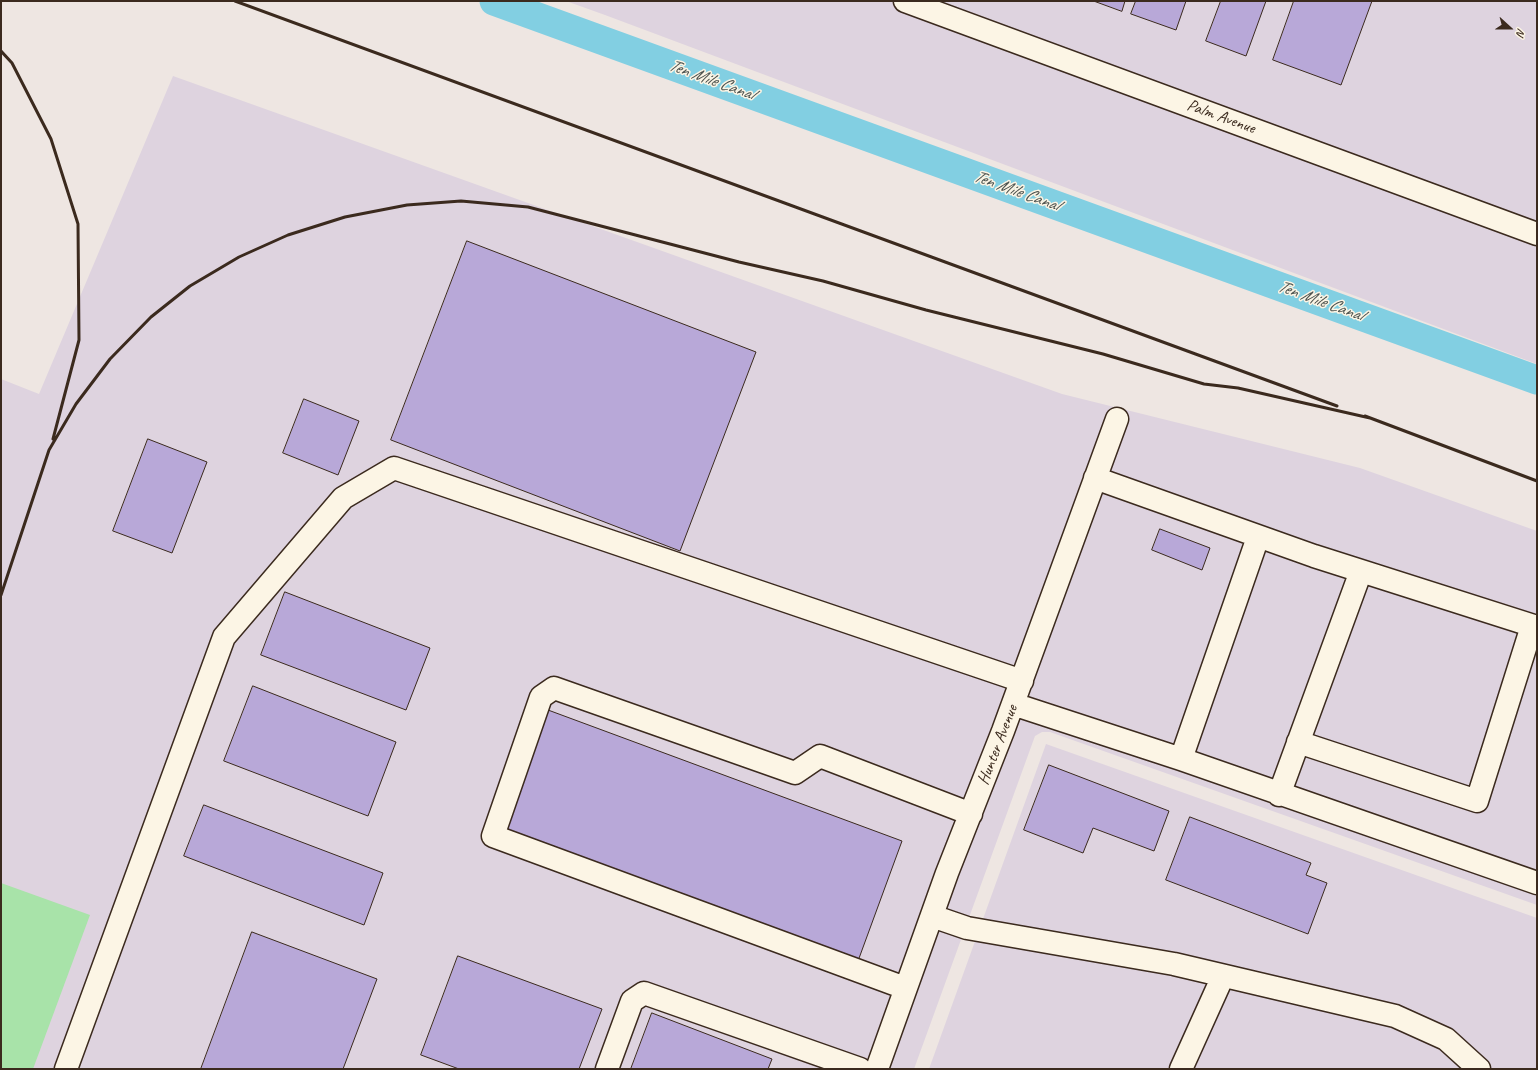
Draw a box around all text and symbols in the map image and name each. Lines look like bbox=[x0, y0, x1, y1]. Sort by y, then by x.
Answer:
north arrow bbox=[1490, 8, 1530, 48]
text: N bbox=[1513, 27, 1529, 38]
water label: Ten Mile Canal bbox=[665, 55, 757, 105]
street label: Palm Avenue bbox=[1184, 95, 1258, 139]
water label: Ten Mile Canal bbox=[970, 166, 1062, 216]
water label: Ten Mile Canal bbox=[1274, 276, 1366, 326]
street label: Hunter Avenue bbox=[973, 702, 1023, 788]

